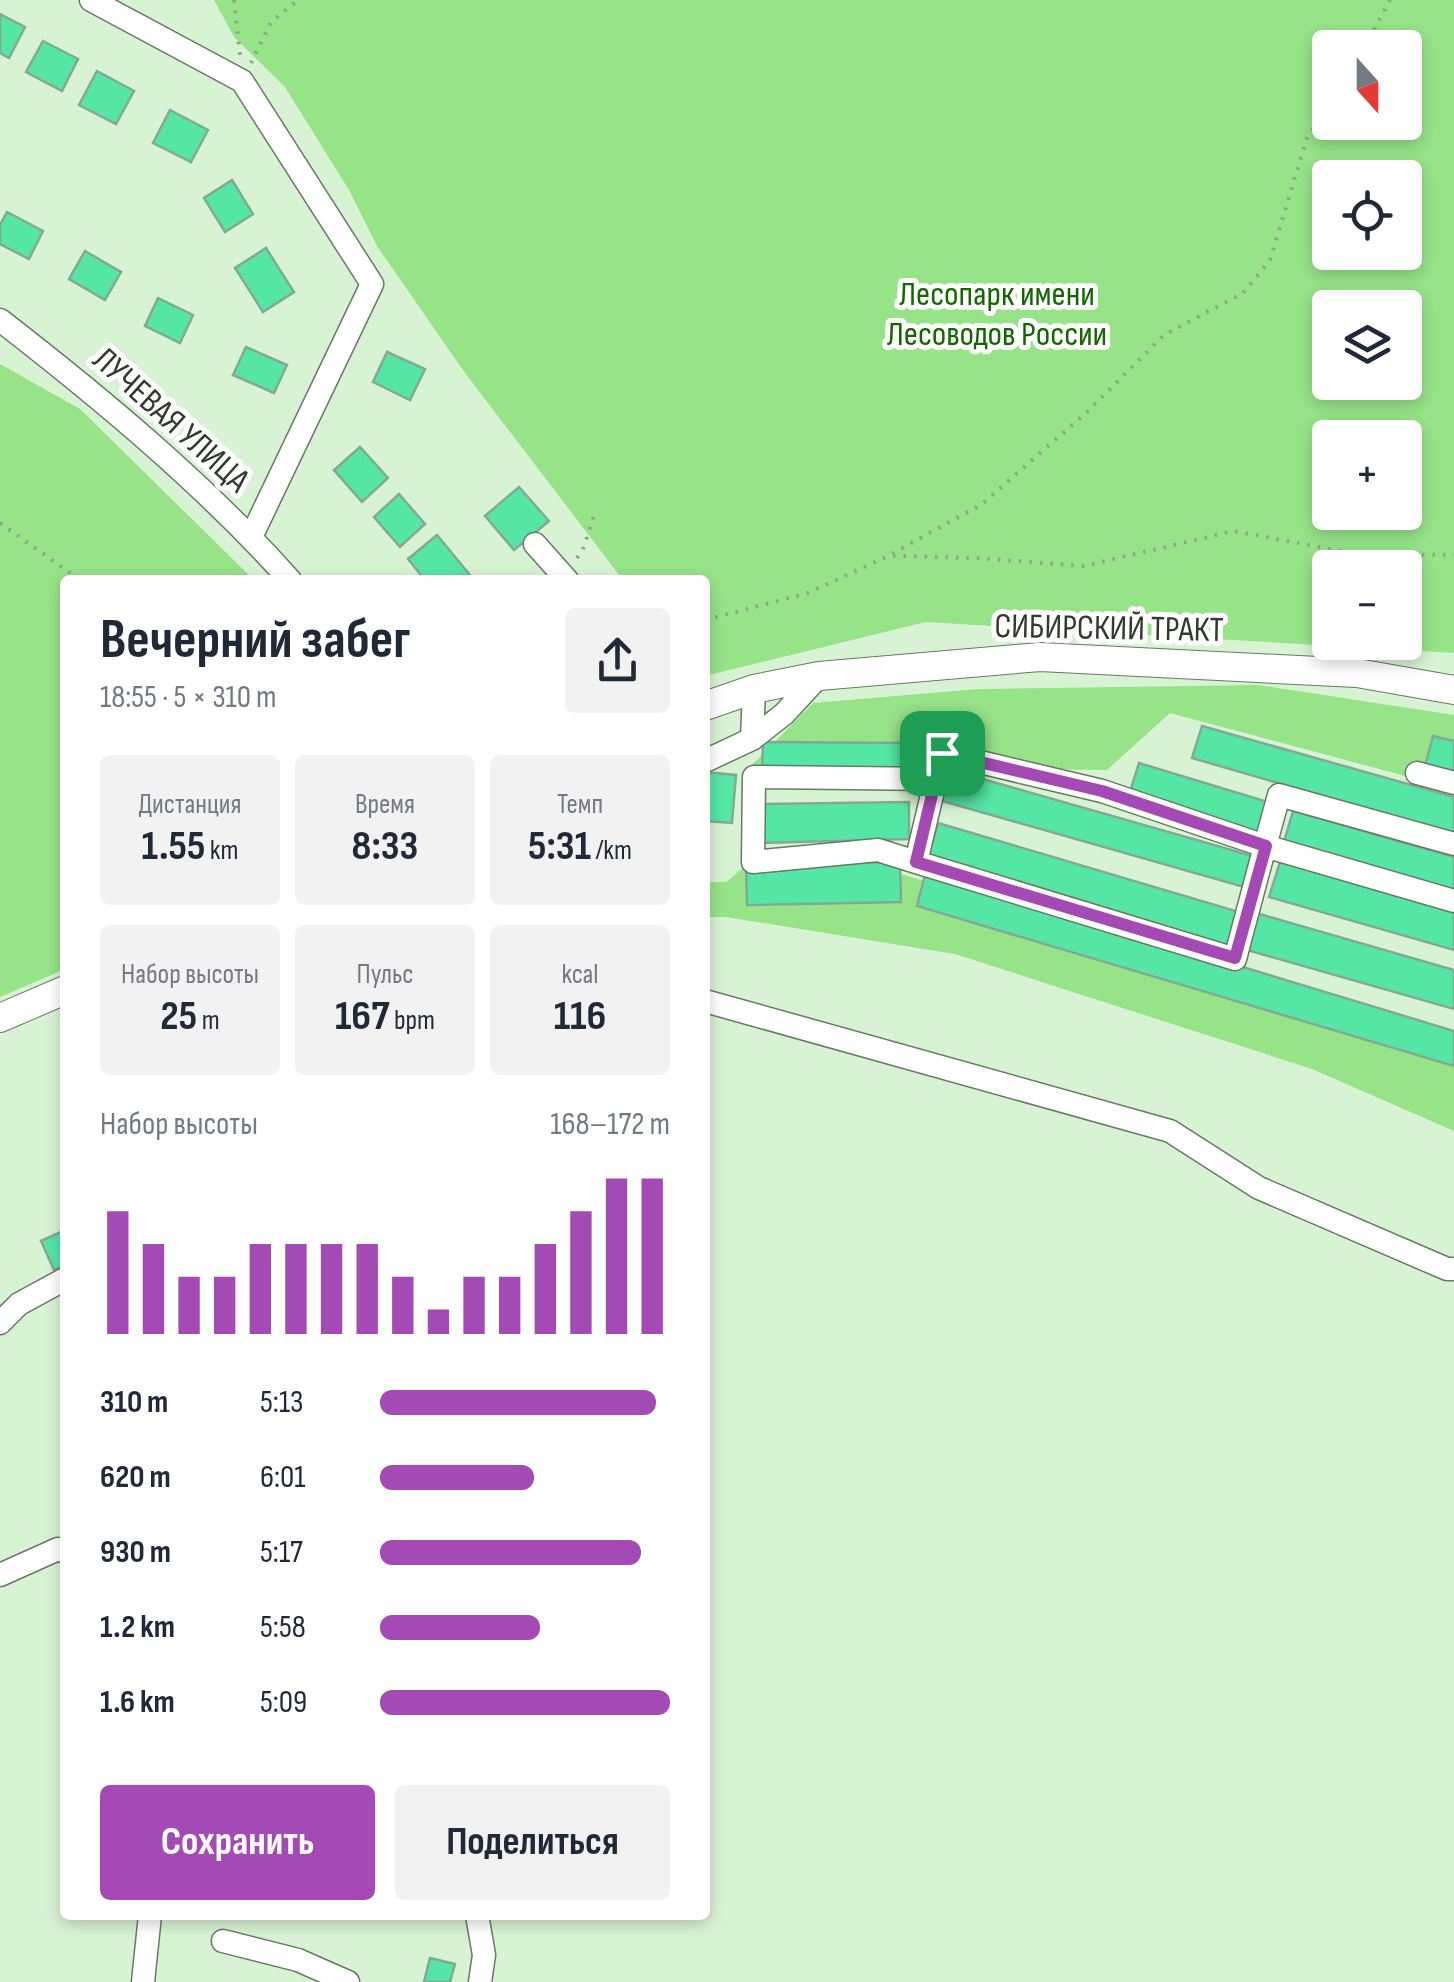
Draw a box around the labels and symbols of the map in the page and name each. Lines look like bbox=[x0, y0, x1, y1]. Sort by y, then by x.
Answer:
north arrow bbox=[1312, 30, 1422, 140]
park label: Лесопарк имени Лесоводов России bbox=[887, 273, 1107, 356]
street label: ЛУЧЕВАЯ УЛИЦА bbox=[84, 338, 259, 503]
street label: СИБИРСКИЙ ТРАКТ bbox=[994, 605, 1224, 652]
pin bbox=[900, 711, 985, 796]

